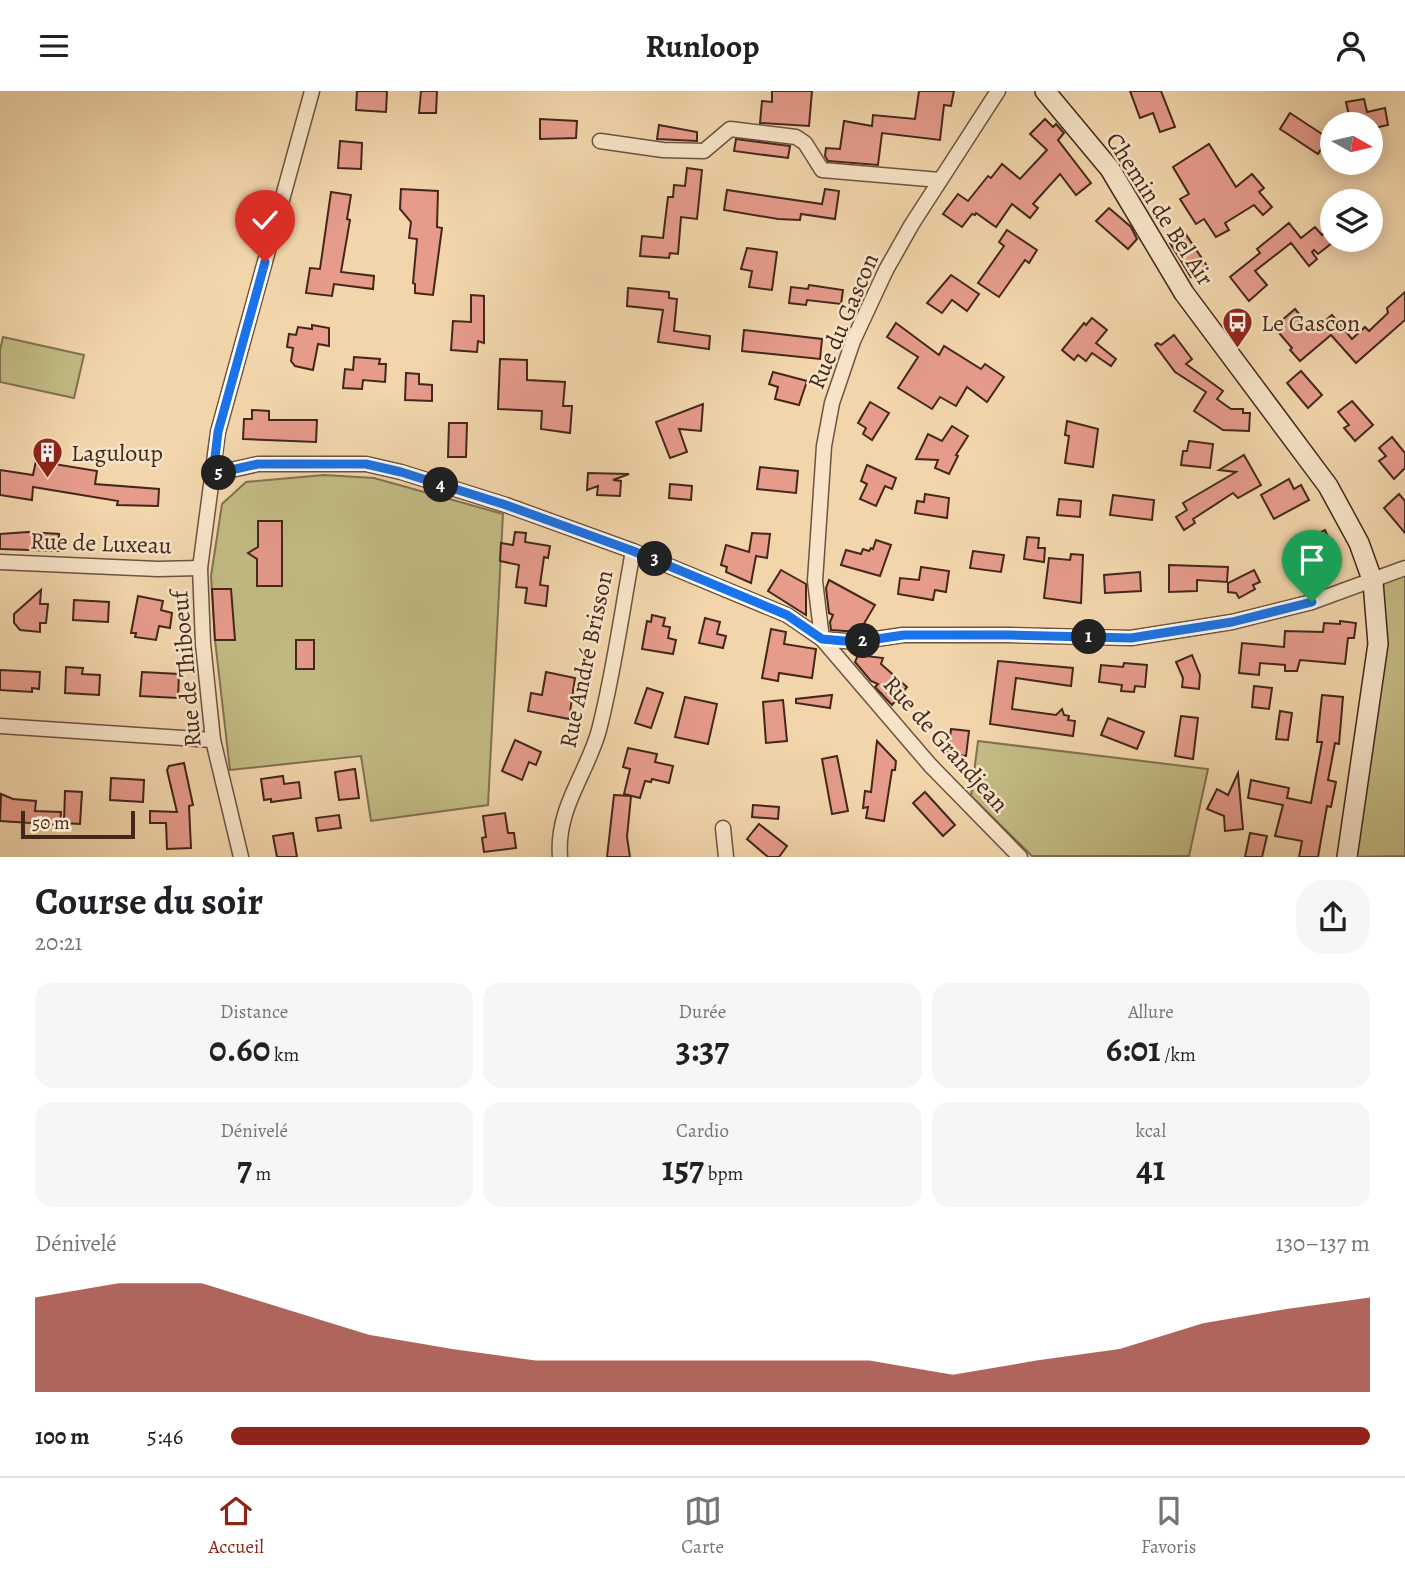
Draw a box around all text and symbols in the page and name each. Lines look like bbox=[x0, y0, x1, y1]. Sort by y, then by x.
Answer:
text: Runloop bbox=[645, 24, 760, 68]
icon: menu bbox=[35, 27, 73, 65]
icon: person bbox=[1332, 27, 1370, 65]
north arrow bbox=[1320, 112, 1382, 175]
map controls bbox=[1320, 112, 1383, 252]
street label: Chemin de Bel Air bbox=[1098, 126, 1222, 292]
button: layers bbox=[1320, 189, 1383, 252]
pin bbox=[235, 190, 295, 262]
icon: check bbox=[246, 201, 284, 239]
street label: Rue du Gascon bbox=[800, 248, 886, 394]
bus stop icon: Le Gascon bbox=[1221, 306, 1255, 350]
place label: Le Gascon bbox=[1261, 307, 1360, 339]
building icon: Laguloup bbox=[31, 436, 65, 480]
place label: Laguloup bbox=[71, 437, 163, 469]
pin: 5 bbox=[202, 455, 236, 491]
text: 5 bbox=[214, 459, 223, 485]
pin: 4 bbox=[424, 467, 458, 503]
text: 4 bbox=[436, 471, 445, 497]
street label: Rue de Luxeau bbox=[30, 525, 172, 561]
pin bbox=[1282, 530, 1342, 602]
pin: 3 bbox=[638, 541, 672, 577]
icon: arrive bbox=[1293, 541, 1331, 579]
text: 3 bbox=[650, 545, 659, 571]
street label: Rue André Brisson bbox=[552, 567, 620, 751]
street label: Rue de Thiboeuf bbox=[163, 586, 209, 749]
pin: 1 bbox=[1072, 619, 1106, 655]
pin: 2 bbox=[846, 623, 880, 659]
text: 1 bbox=[1085, 623, 1092, 649]
text: 2 bbox=[858, 627, 867, 653]
street label: Rue de Grandjean bbox=[876, 669, 1016, 819]
scale bar bbox=[21, 807, 135, 839]
text: 50 m bbox=[32, 810, 70, 836]
text: Course du soir bbox=[35, 875, 263, 927]
button: share bbox=[1296, 880, 1370, 954]
text: 20:21 bbox=[35, 927, 82, 958]
text: Distance bbox=[220, 999, 288, 1025]
text: Durée bbox=[679, 999, 726, 1025]
text: Allure bbox=[1128, 999, 1174, 1025]
text: 0.60 bbox=[209, 1025, 270, 1073]
text: 3:37 bbox=[676, 1025, 729, 1073]
text: 6:01 bbox=[1106, 1025, 1161, 1073]
text: km bbox=[270, 1042, 299, 1068]
text: /km bbox=[1161, 1042, 1196, 1068]
text: Dénivelé bbox=[220, 1118, 288, 1144]
text: Cardio bbox=[676, 1118, 729, 1144]
text: kcal bbox=[1136, 1118, 1166, 1144]
text: 7 bbox=[237, 1144, 252, 1192]
text: 157 bbox=[662, 1144, 704, 1192]
text: 41 bbox=[1136, 1144, 1165, 1192]
text: m bbox=[252, 1161, 271, 1187]
text: bpm bbox=[704, 1161, 743, 1187]
text: Dénivelé bbox=[35, 1228, 117, 1259]
text: 130–137 m bbox=[1276, 1228, 1370, 1259]
text: 100 m bbox=[35, 1421, 90, 1452]
text: 5:46 bbox=[147, 1421, 183, 1452]
tab: Accueil bbox=[209, 1492, 264, 1560]
tab: Carte bbox=[681, 1492, 724, 1560]
tab: Favoris bbox=[1141, 1492, 1196, 1560]

